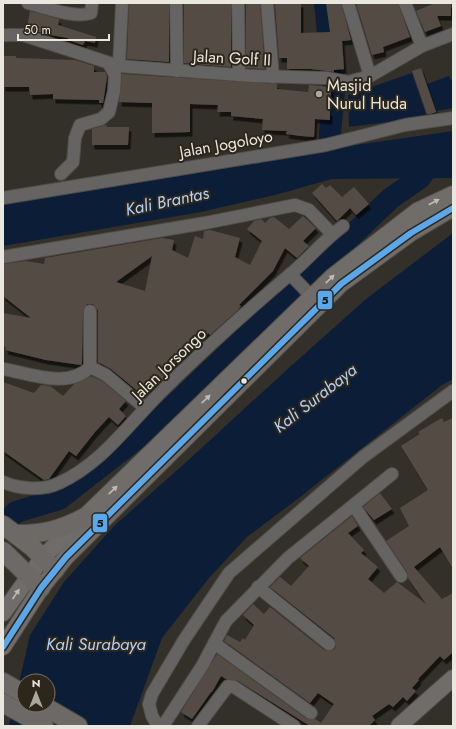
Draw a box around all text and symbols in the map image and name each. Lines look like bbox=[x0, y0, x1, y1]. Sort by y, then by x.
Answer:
scale bar bbox=[18, 16, 109, 42]
text: 50 m bbox=[24, 21, 51, 39]
street label: Jalan Golf II bbox=[190, 44, 272, 72]
place label: Masjid Nurul Huda bbox=[327, 74, 407, 115]
marker: Masjid Nurul Huda bbox=[314, 89, 324, 99]
street label: Jalan Jogoloyo bbox=[176, 124, 275, 164]
water label: Kali Brantas bbox=[123, 180, 211, 222]
one-way arrow bbox=[428, 199, 439, 205]
one-way arrow bbox=[325, 275, 335, 284]
line badge: 5 bbox=[317, 290, 333, 310]
text: 5 bbox=[321, 292, 329, 308]
street label: Jalan Jorsongo bbox=[125, 322, 212, 407]
water label: Kali Surabaya bbox=[268, 357, 362, 438]
unlabelled marker bbox=[239, 376, 249, 386]
one-way arrow bbox=[201, 394, 211, 404]
one-way arrow bbox=[108, 485, 118, 494]
line badge: 5 bbox=[92, 513, 108, 533]
text: 5 bbox=[96, 515, 104, 531]
one-way arrow bbox=[12, 589, 20, 599]
water label: Kali Surabaya bbox=[46, 632, 147, 656]
north arrow bbox=[16, 673, 56, 713]
text: N bbox=[32, 675, 40, 691]

